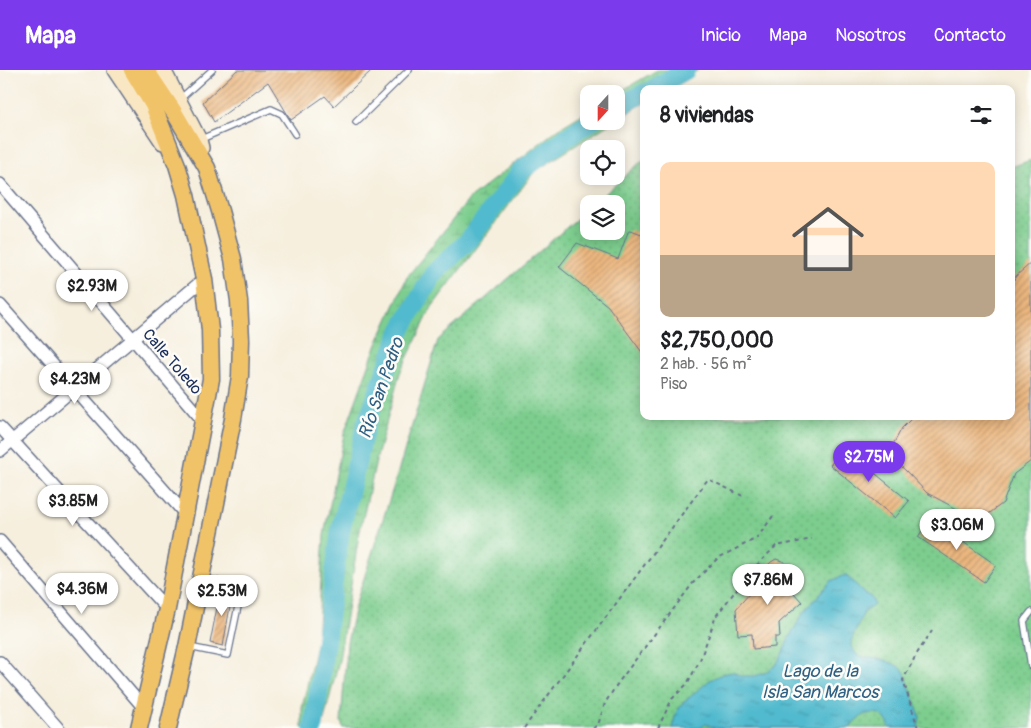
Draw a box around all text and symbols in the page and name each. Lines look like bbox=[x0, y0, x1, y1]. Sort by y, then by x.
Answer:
text: Mapa bbox=[25, 21, 76, 50]
text: Inicio bbox=[700, 24, 741, 47]
text: Mapa bbox=[769, 24, 807, 47]
text: Nosotros bbox=[835, 24, 906, 47]
text: Contacto bbox=[934, 24, 1006, 47]
north arrow bbox=[580, 85, 625, 130]
map controls bbox=[580, 85, 625, 240]
icon: filters bbox=[967, 101, 995, 129]
text: 8 viviendas bbox=[660, 102, 753, 129]
button: locate bbox=[580, 140, 625, 185]
icon: home bbox=[783, 194, 873, 284]
button: layers bbox=[580, 195, 625, 240]
pin: $2.93M bbox=[51, 270, 133, 312]
text: $2.93M bbox=[67, 276, 117, 296]
street label: Calle Toledo bbox=[138, 325, 207, 399]
text: $2,750,000 bbox=[660, 327, 774, 354]
water label: Río San Pedro bbox=[354, 334, 410, 441]
text: 2 hab. · 56 m² bbox=[660, 354, 752, 374]
pin: $4.23M bbox=[34, 362, 116, 405]
text: $4.23M bbox=[50, 369, 100, 389]
text: Piso bbox=[660, 374, 687, 394]
pin: $2.75M bbox=[828, 440, 910, 483]
text: $2.75M bbox=[844, 447, 894, 467]
pin: $3.85M bbox=[32, 484, 114, 527]
text: $3.85M bbox=[48, 491, 98, 511]
pin: $3.06M bbox=[916, 508, 998, 551]
text: $3.06M bbox=[931, 515, 983, 535]
pin: $7.86M bbox=[727, 564, 809, 606]
text: $7.86M bbox=[743, 570, 793, 590]
pin: $4.36M bbox=[41, 572, 123, 615]
pin: $2.53M bbox=[181, 574, 263, 617]
text: $4.36M bbox=[56, 579, 108, 599]
text: $2.53M bbox=[197, 581, 247, 601]
water label: Lago de la Isla San Marcos bbox=[762, 660, 880, 704]

